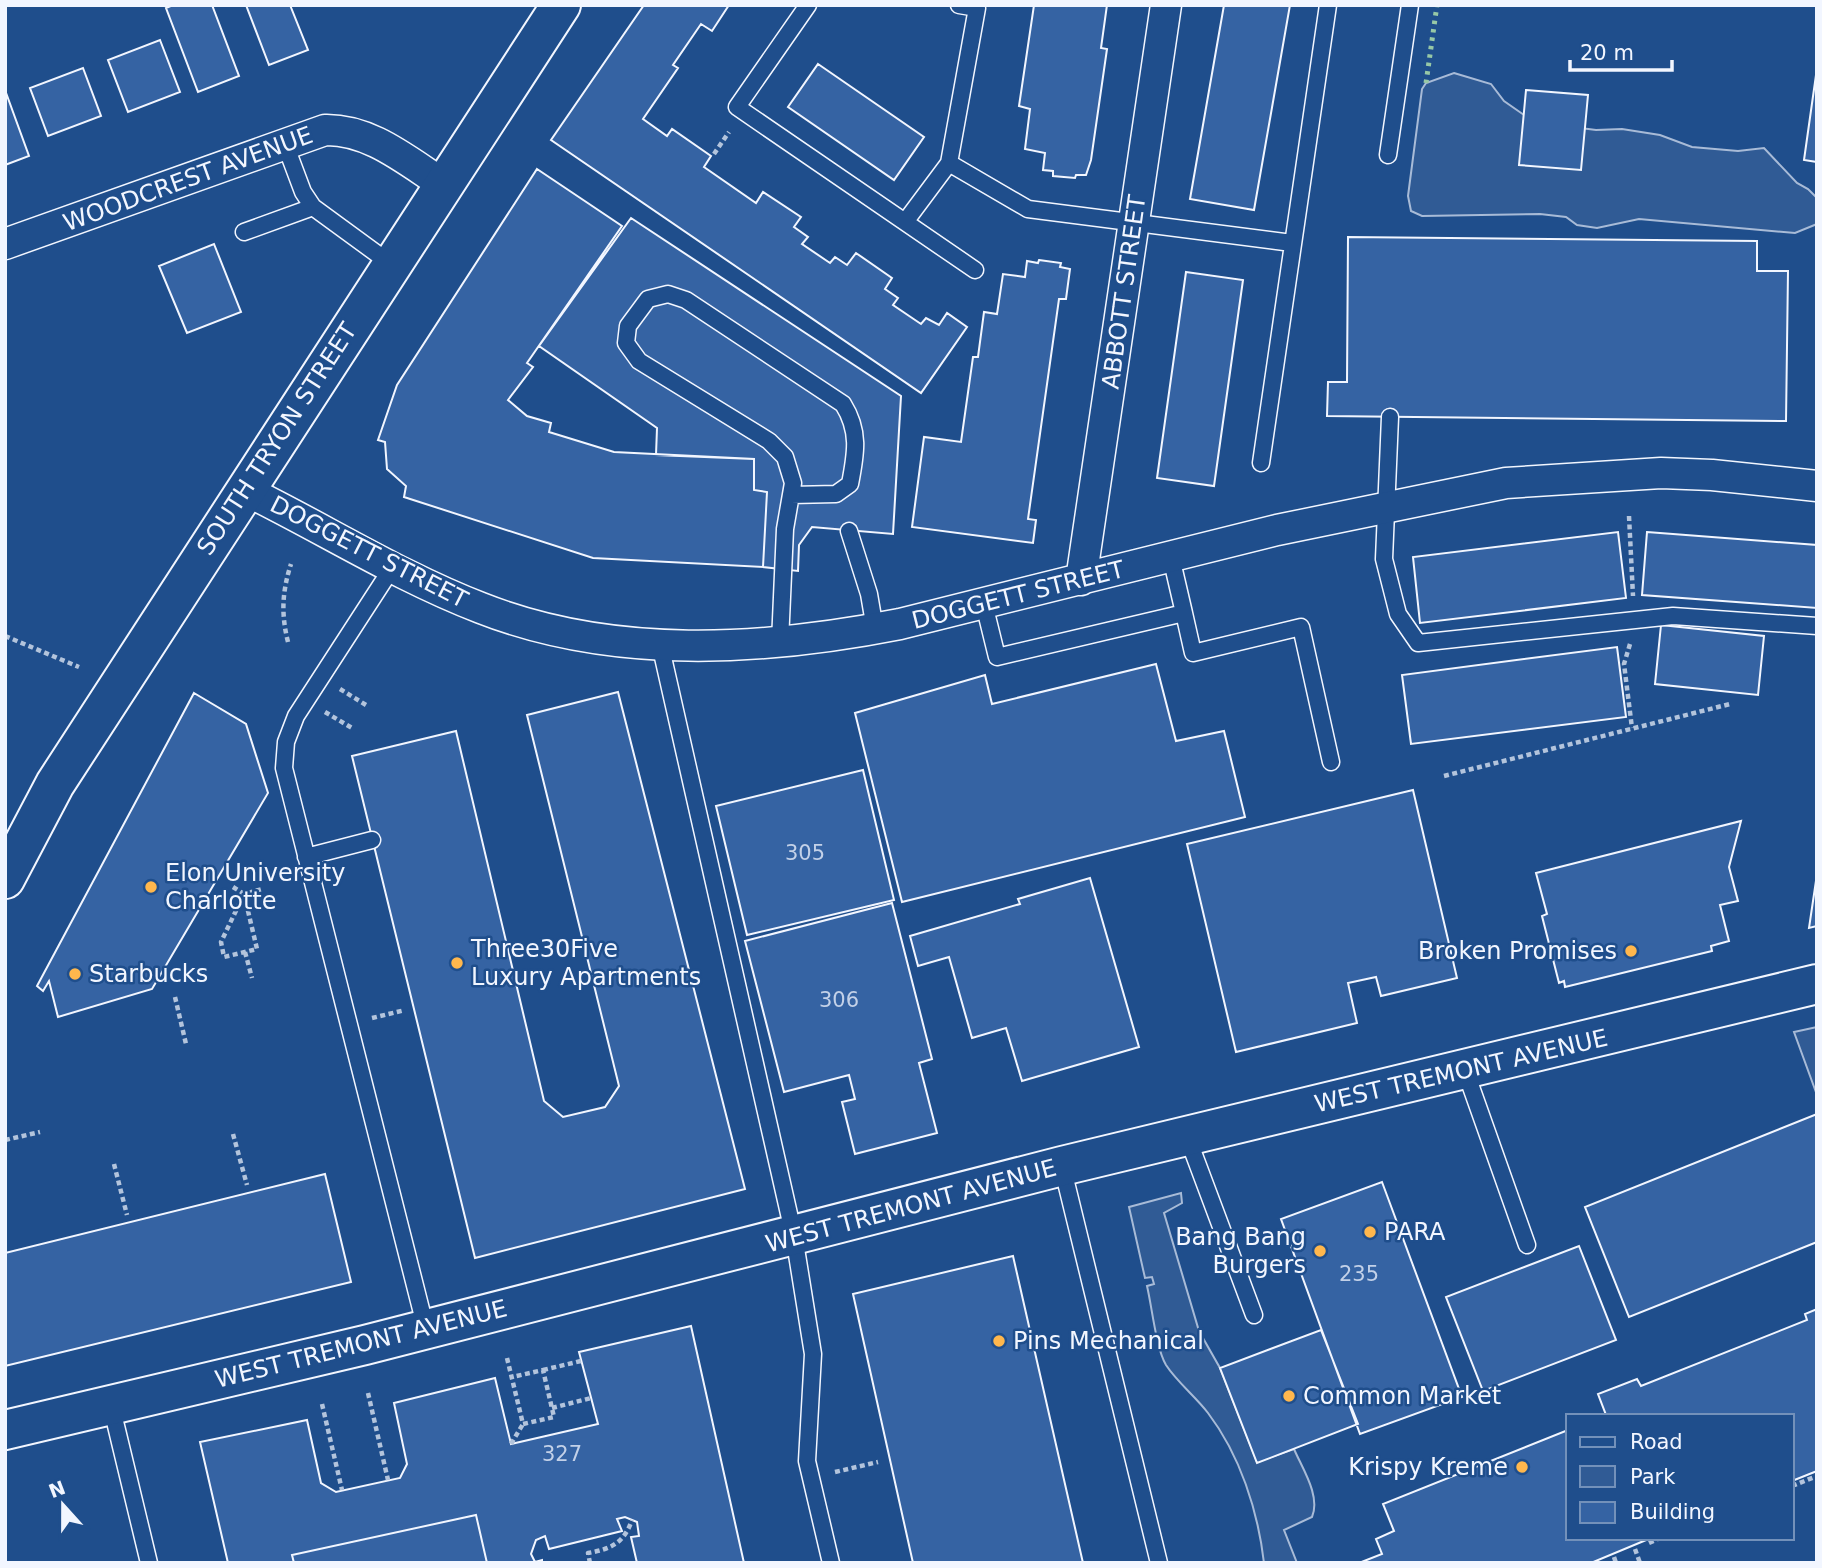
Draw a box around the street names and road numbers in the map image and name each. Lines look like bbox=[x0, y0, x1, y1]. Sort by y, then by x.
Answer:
street label: WOODCREST AVENUE bbox=[60, 121, 316, 237]
street label: ABBOTT STREET bbox=[1097, 193, 1152, 391]
street label: SOUTH TRYON STREET bbox=[191, 317, 363, 560]
street label: DOGGETT STREET bbox=[266, 490, 473, 614]
street label: DOGGETT STREET bbox=[909, 555, 1127, 635]
street label: WEST TREMONT AVENUE bbox=[1312, 1024, 1610, 1118]
street label: WEST TREMONT AVENUE bbox=[763, 1154, 1059, 1258]
street label: WEST TREMONT AVENUE bbox=[212, 1294, 510, 1394]

